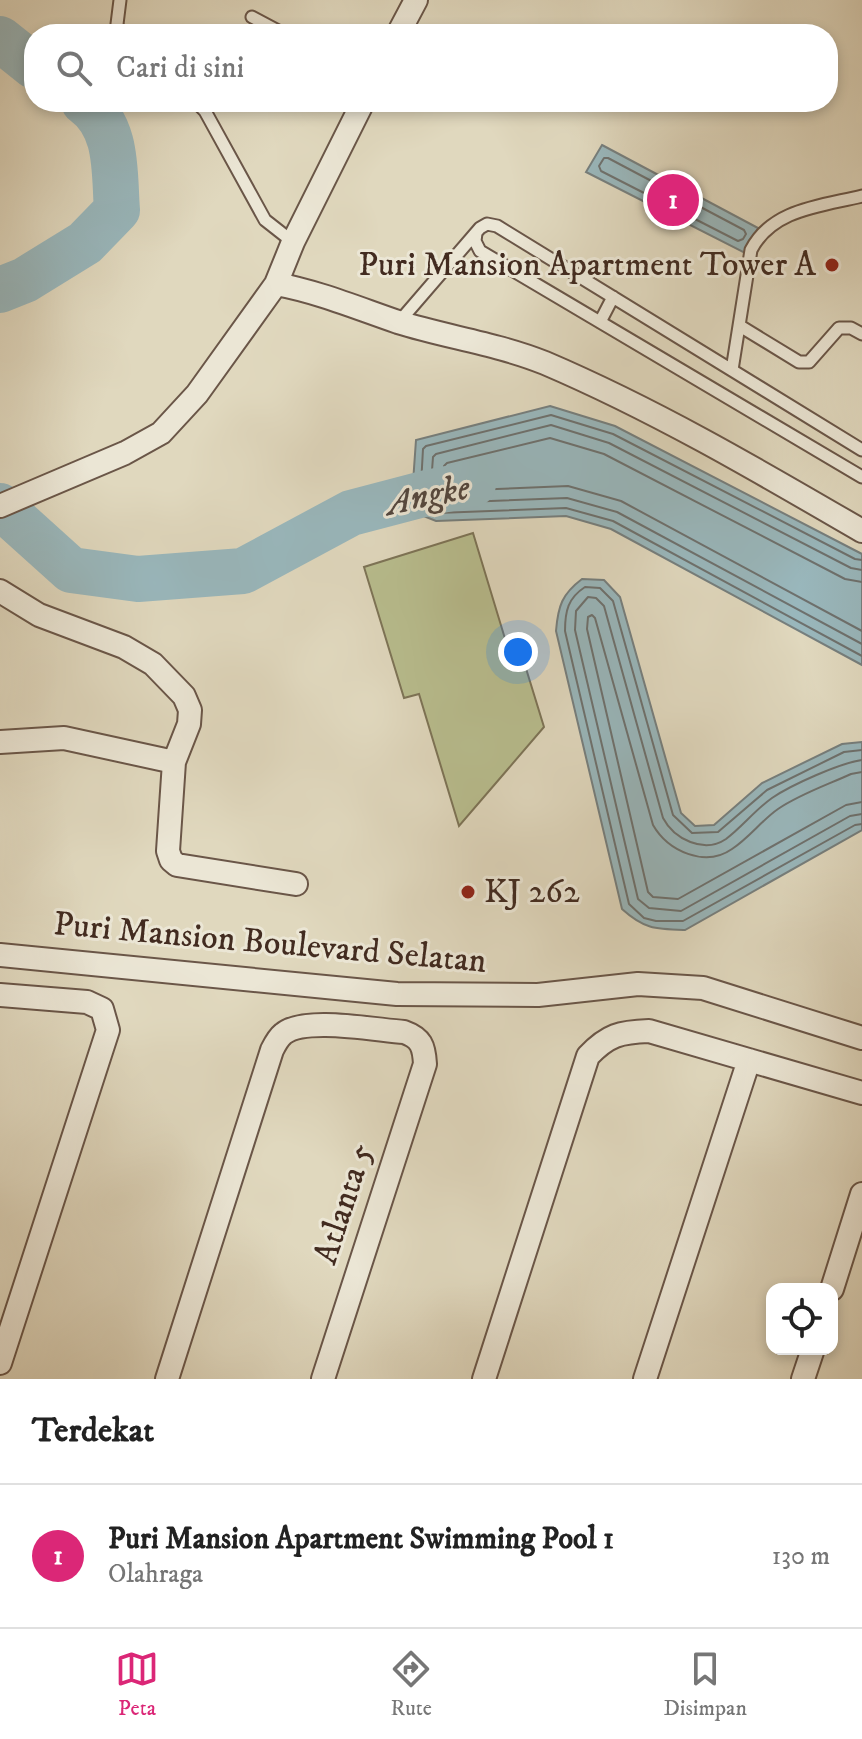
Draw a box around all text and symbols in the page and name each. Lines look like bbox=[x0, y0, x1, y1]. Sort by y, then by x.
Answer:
search box bbox=[24, 24, 838, 112]
icon: search bbox=[52, 46, 96, 90]
text: Cari di sini bbox=[116, 50, 244, 87]
pin: 1 bbox=[647, 170, 699, 230]
place label: Puri Mansion Apartment Tower A bbox=[358, 244, 816, 286]
marker: Puri Mansion Apartment Tower A bbox=[823, 256, 841, 274]
water label: Angke bbox=[378, 465, 474, 528]
your location bbox=[498, 632, 538, 672]
place label: KJ 262 bbox=[484, 871, 580, 913]
marker: KJ 262 bbox=[459, 883, 477, 901]
street label: Puri Mansion Boulevard Selatan bbox=[52, 903, 488, 983]
street label: Atlanta 5 bbox=[305, 1138, 383, 1270]
map controls bbox=[766, 1283, 838, 1355]
button: locate bbox=[766, 1283, 838, 1355]
text: Terdekat bbox=[32, 1410, 154, 1452]
text: Puri Mansion Apartment Swimming Pool 1 bbox=[108, 1521, 614, 1558]
text: 1 bbox=[53, 1540, 63, 1573]
text: 130 m bbox=[772, 1540, 830, 1573]
text: Olahraga bbox=[108, 1558, 203, 1591]
tab: Peta bbox=[115, 1647, 159, 1722]
tab: Rute bbox=[389, 1647, 433, 1722]
tab: Disimpan bbox=[663, 1647, 747, 1722]

